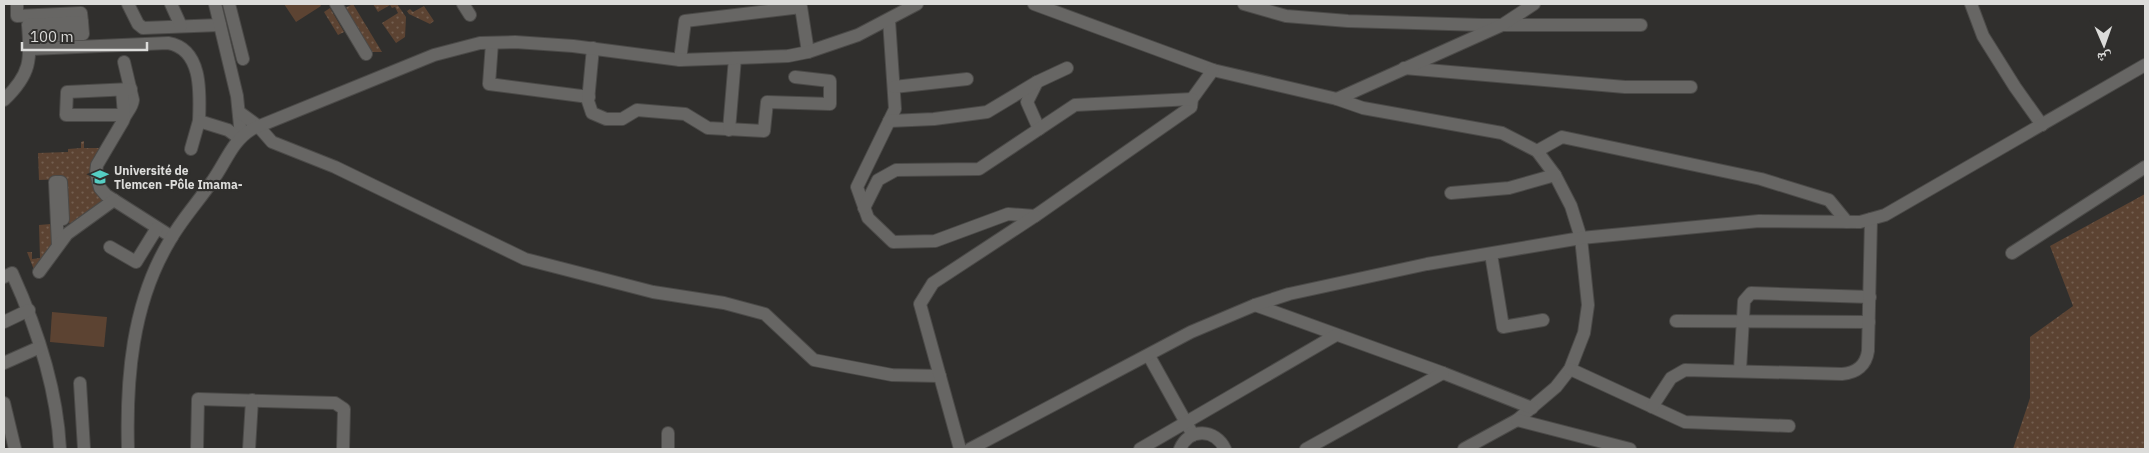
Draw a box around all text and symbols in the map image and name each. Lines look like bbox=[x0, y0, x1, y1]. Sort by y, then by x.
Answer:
scale bar bbox=[22, 20, 148, 52]
north arrow bbox=[2079, 20, 2129, 70]
text: 100 m bbox=[30, 27, 74, 46]
text: ش bbox=[2097, 49, 2112, 67]
place label: Université de Tlemcen -Pôle Imama- bbox=[114, 163, 243, 192]
school or university icon: Université de Tlemcen -Pôle Imama- bbox=[90, 167, 110, 187]

